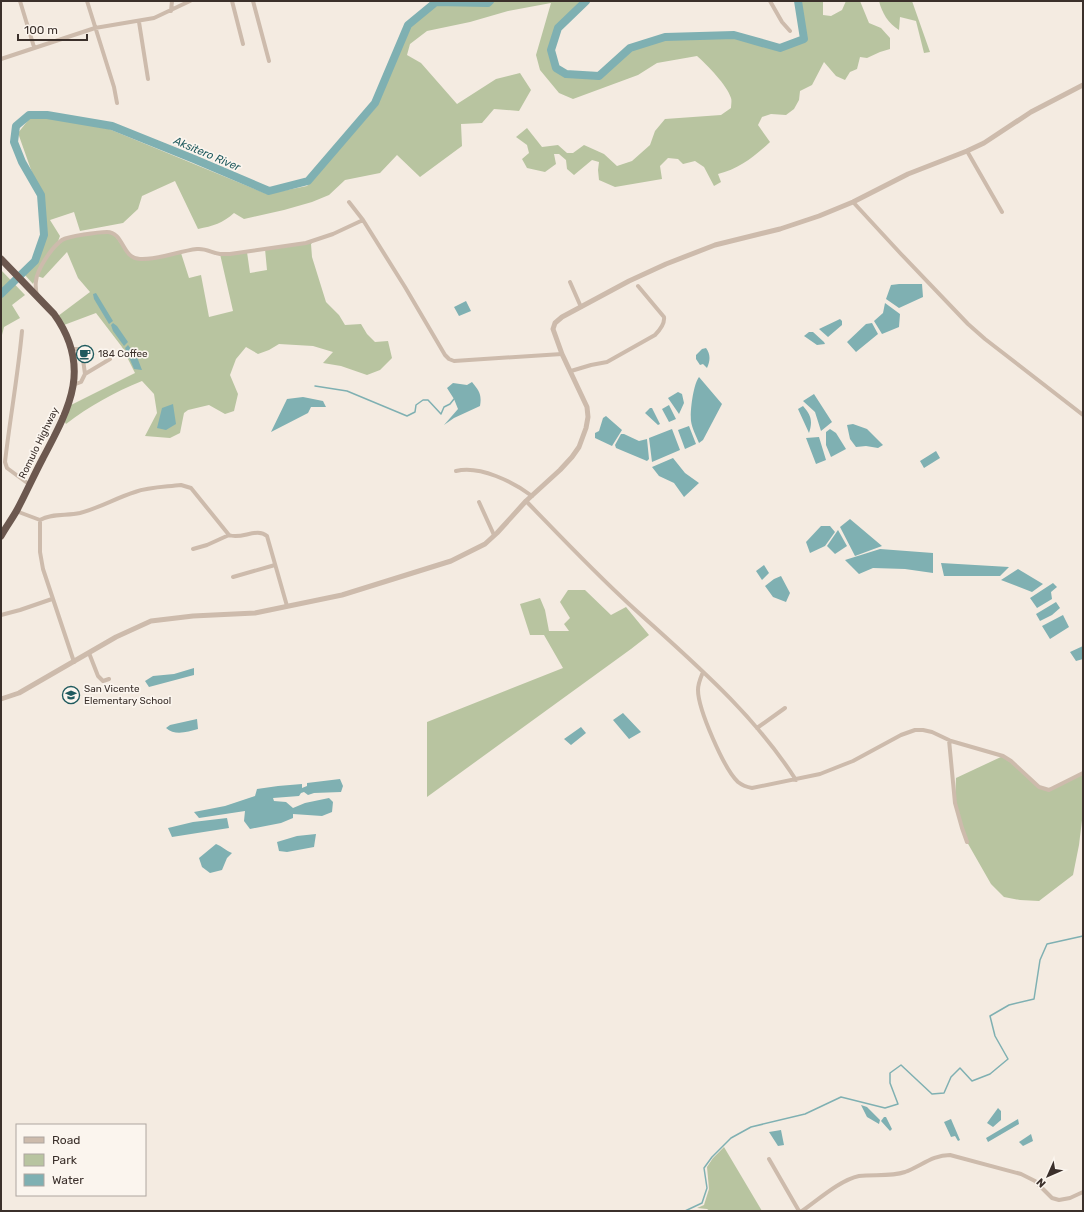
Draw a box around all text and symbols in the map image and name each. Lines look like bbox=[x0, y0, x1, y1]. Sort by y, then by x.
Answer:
scale bar bbox=[18, 16, 87, 42]
text: 100 m bbox=[24, 23, 58, 37]
water label: Aksitero River bbox=[171, 134, 243, 174]
cafe icon: 184 Coffee bbox=[75, 344, 95, 364]
place label: 184 Coffee bbox=[98, 348, 148, 360]
street label: Romulo Highway bbox=[16, 405, 62, 481]
place label: San Vicente Elementary School bbox=[84, 683, 171, 707]
school or university icon: San Vicente Elementary School bbox=[61, 685, 81, 705]
legend bbox=[16, 1124, 146, 1196]
text: Road bbox=[52, 1133, 80, 1147]
text: Park bbox=[52, 1153, 78, 1167]
north arrow bbox=[1028, 1156, 1068, 1196]
text: Water bbox=[52, 1173, 84, 1187]
text: N bbox=[1034, 1175, 1049, 1190]

